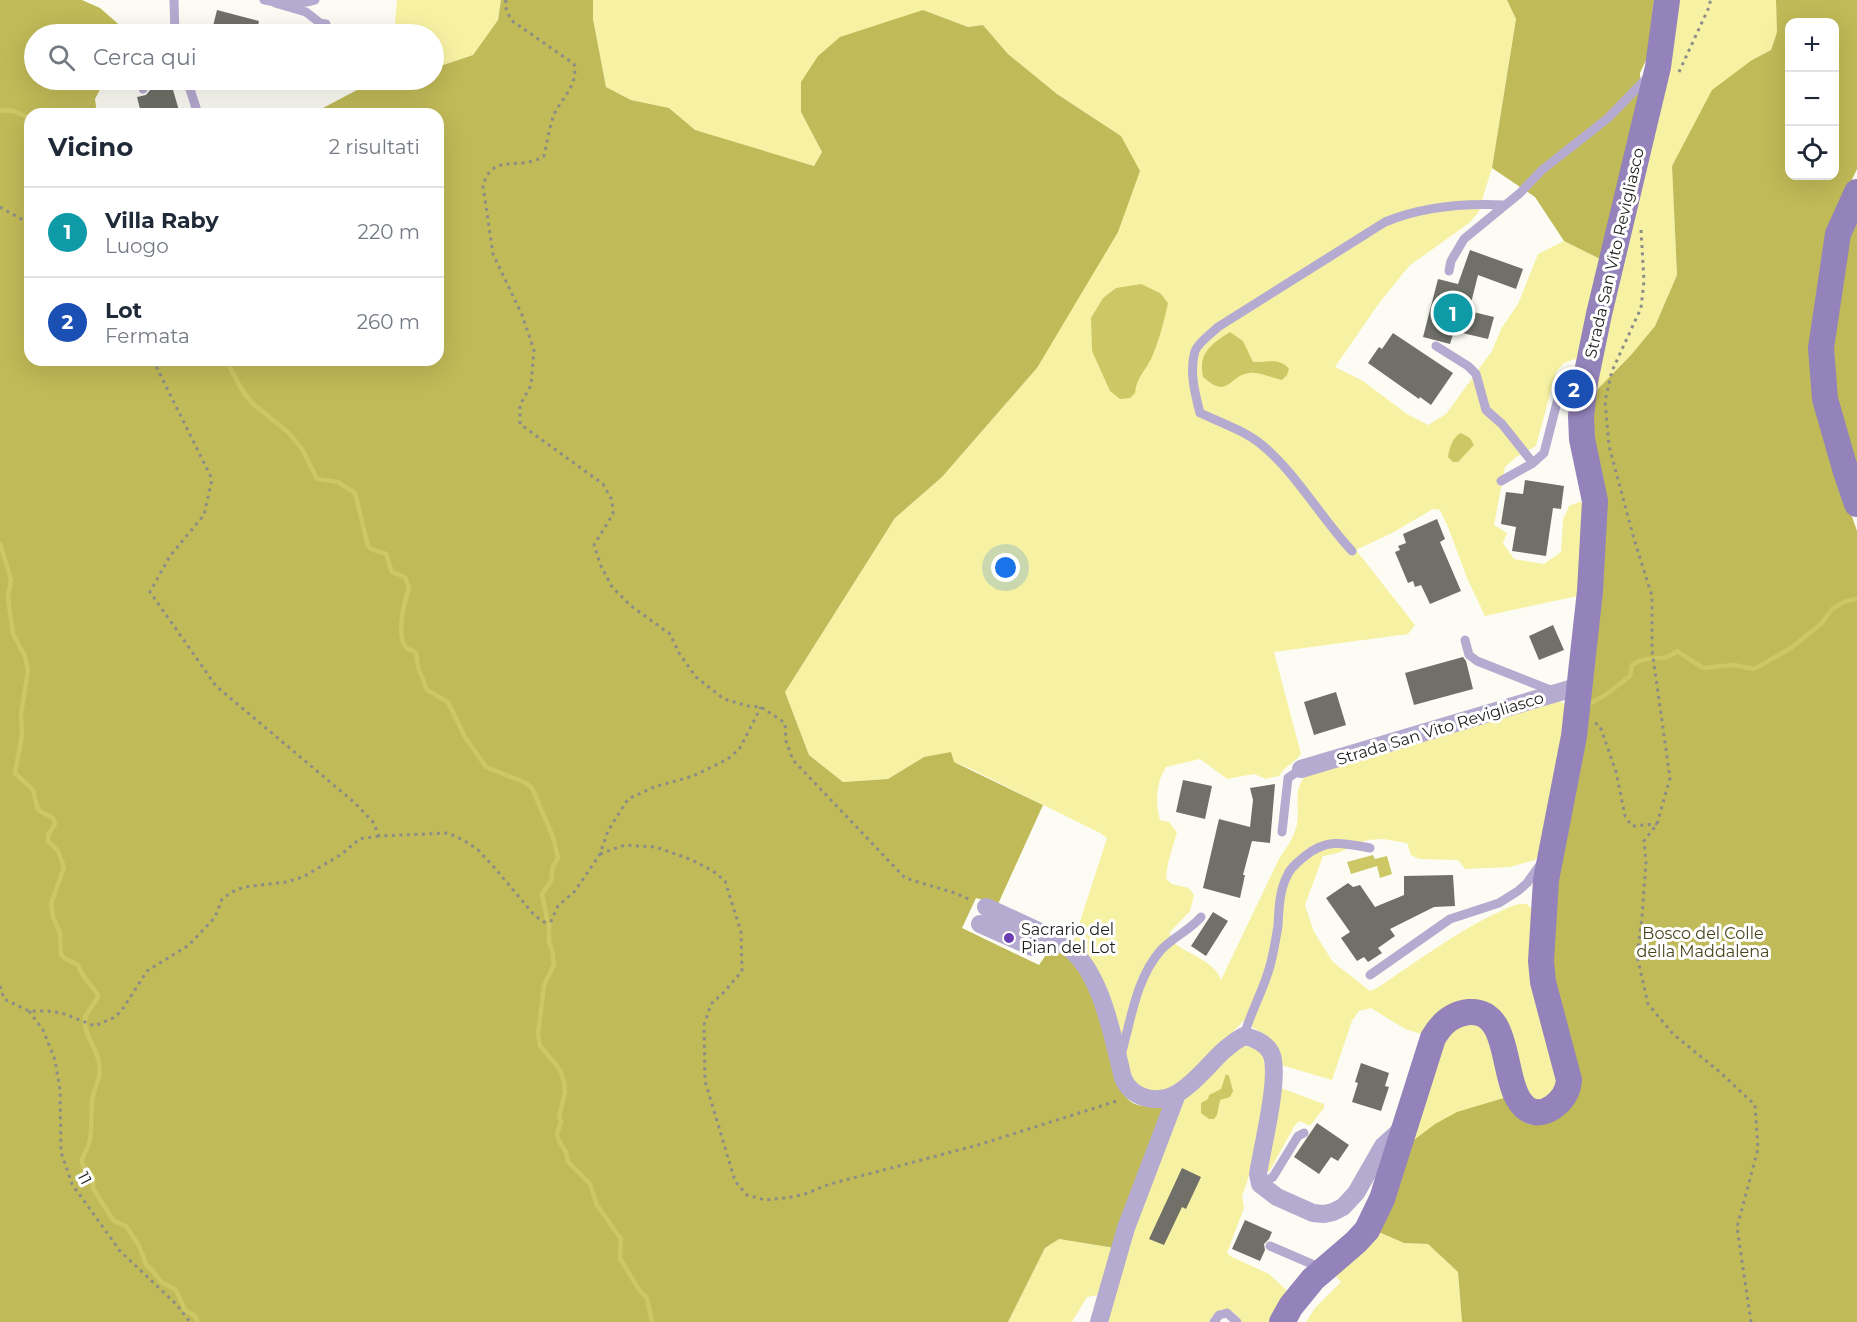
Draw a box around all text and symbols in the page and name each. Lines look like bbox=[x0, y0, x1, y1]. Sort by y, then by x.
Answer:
map controls bbox=[1785, 18, 1839, 180]
button: + bbox=[1785, 18, 1839, 72]
search box bbox=[24, 24, 444, 90]
icon: search bbox=[45, 41, 78, 74]
text: Cerca qui bbox=[93, 44, 197, 71]
button: − bbox=[1785, 72, 1839, 126]
button: locate bbox=[1785, 126, 1839, 180]
text: Vicino bbox=[48, 131, 133, 163]
text: 2 risultati bbox=[329, 135, 420, 159]
street label: Strada San Vito Revigliasco bbox=[1581, 146, 1648, 360]
text: Villa Raby bbox=[105, 207, 219, 234]
text: 1 bbox=[64, 220, 71, 244]
text: 220 m bbox=[358, 220, 420, 244]
text: Luogo bbox=[105, 234, 169, 258]
pin: 1 bbox=[1434, 290, 1472, 336]
text: Lot bbox=[105, 297, 142, 324]
text: 2 bbox=[62, 310, 73, 334]
text: 260 m bbox=[357, 310, 420, 334]
text: Fermata bbox=[105, 324, 190, 348]
pin: 2 bbox=[1554, 366, 1594, 412]
your location bbox=[991, 553, 1020, 582]
street label: Strada San Vito Revigliasco bbox=[1334, 688, 1546, 769]
place label: Sacrario del Pian del Lot bbox=[1021, 920, 1117, 957]
park label: Bosco del Colle della Maddalena bbox=[1637, 924, 1769, 961]
marker: Sacrario del Pian del Lot bbox=[1002, 931, 1016, 945]
street label: 11 bbox=[73, 1169, 96, 1188]

